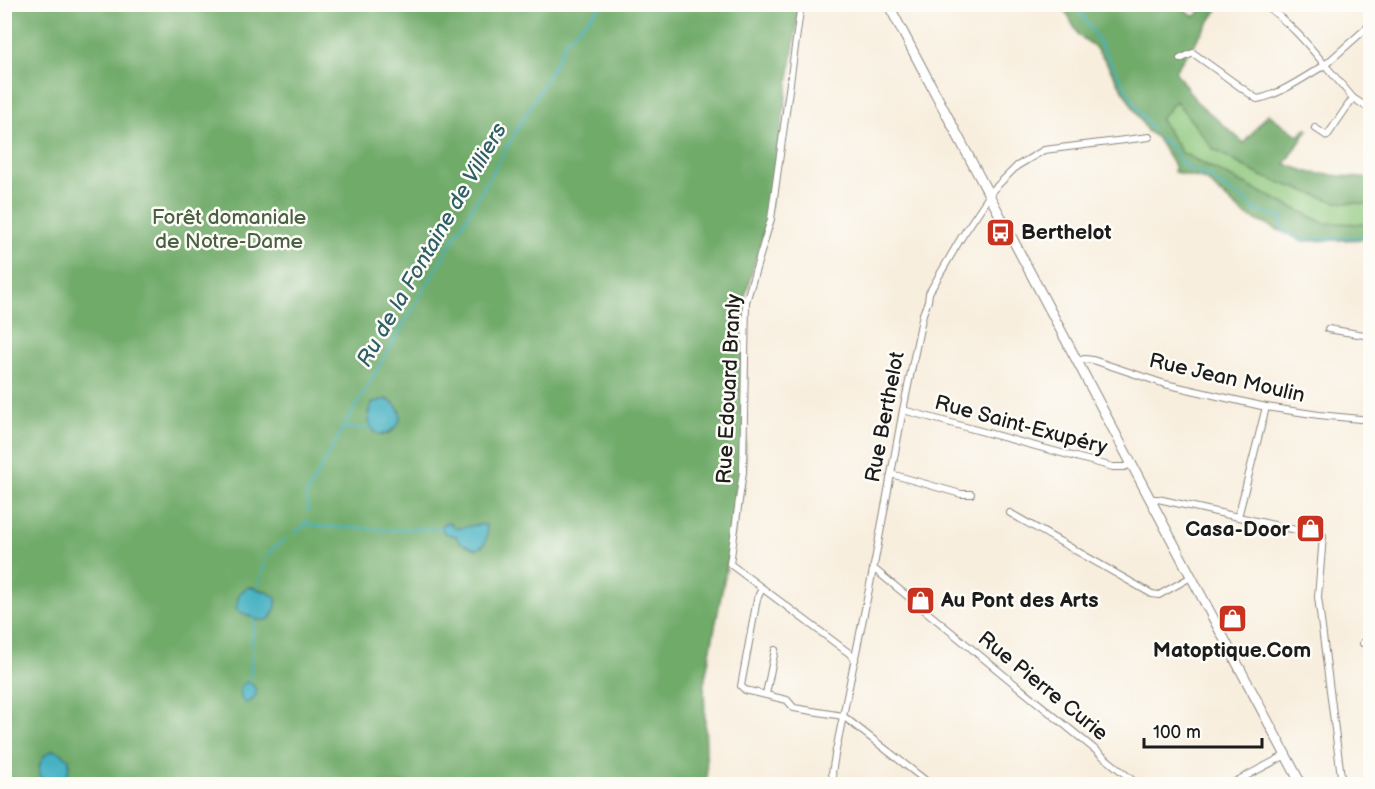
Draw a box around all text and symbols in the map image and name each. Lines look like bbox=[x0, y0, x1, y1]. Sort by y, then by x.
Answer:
water label: Ru de la Fontaine de Villiers bbox=[351, 118, 513, 372]
park label: Forêt domaniale de Notre-Dame bbox=[152, 205, 306, 254]
bus stop icon: Berthelot bbox=[984, 216, 1016, 248]
place label: Berthelot bbox=[1021, 220, 1111, 245]
street label: Rue Edouard Branly bbox=[712, 293, 746, 485]
street label: Rue Jean Moulin bbox=[1147, 348, 1307, 408]
street label: Rue Berthelot bbox=[860, 349, 910, 484]
street label: Rue Saint-Exupéry bbox=[932, 390, 1110, 460]
shop icon: Casa-Door bbox=[1295, 513, 1327, 545]
place label: Casa-Door bbox=[1185, 517, 1291, 542]
shop icon: Au Pont des Arts bbox=[904, 584, 936, 616]
place label: Au Pont des Arts bbox=[940, 588, 1099, 613]
shop icon: Matoptique.Com bbox=[1216, 603, 1248, 635]
street label: Rue Pierre Curie bbox=[973, 626, 1113, 746]
place label: Matoptique.Com bbox=[1153, 638, 1311, 663]
scale bar bbox=[1144, 711, 1262, 749]
text: 100 m bbox=[1153, 722, 1201, 743]

